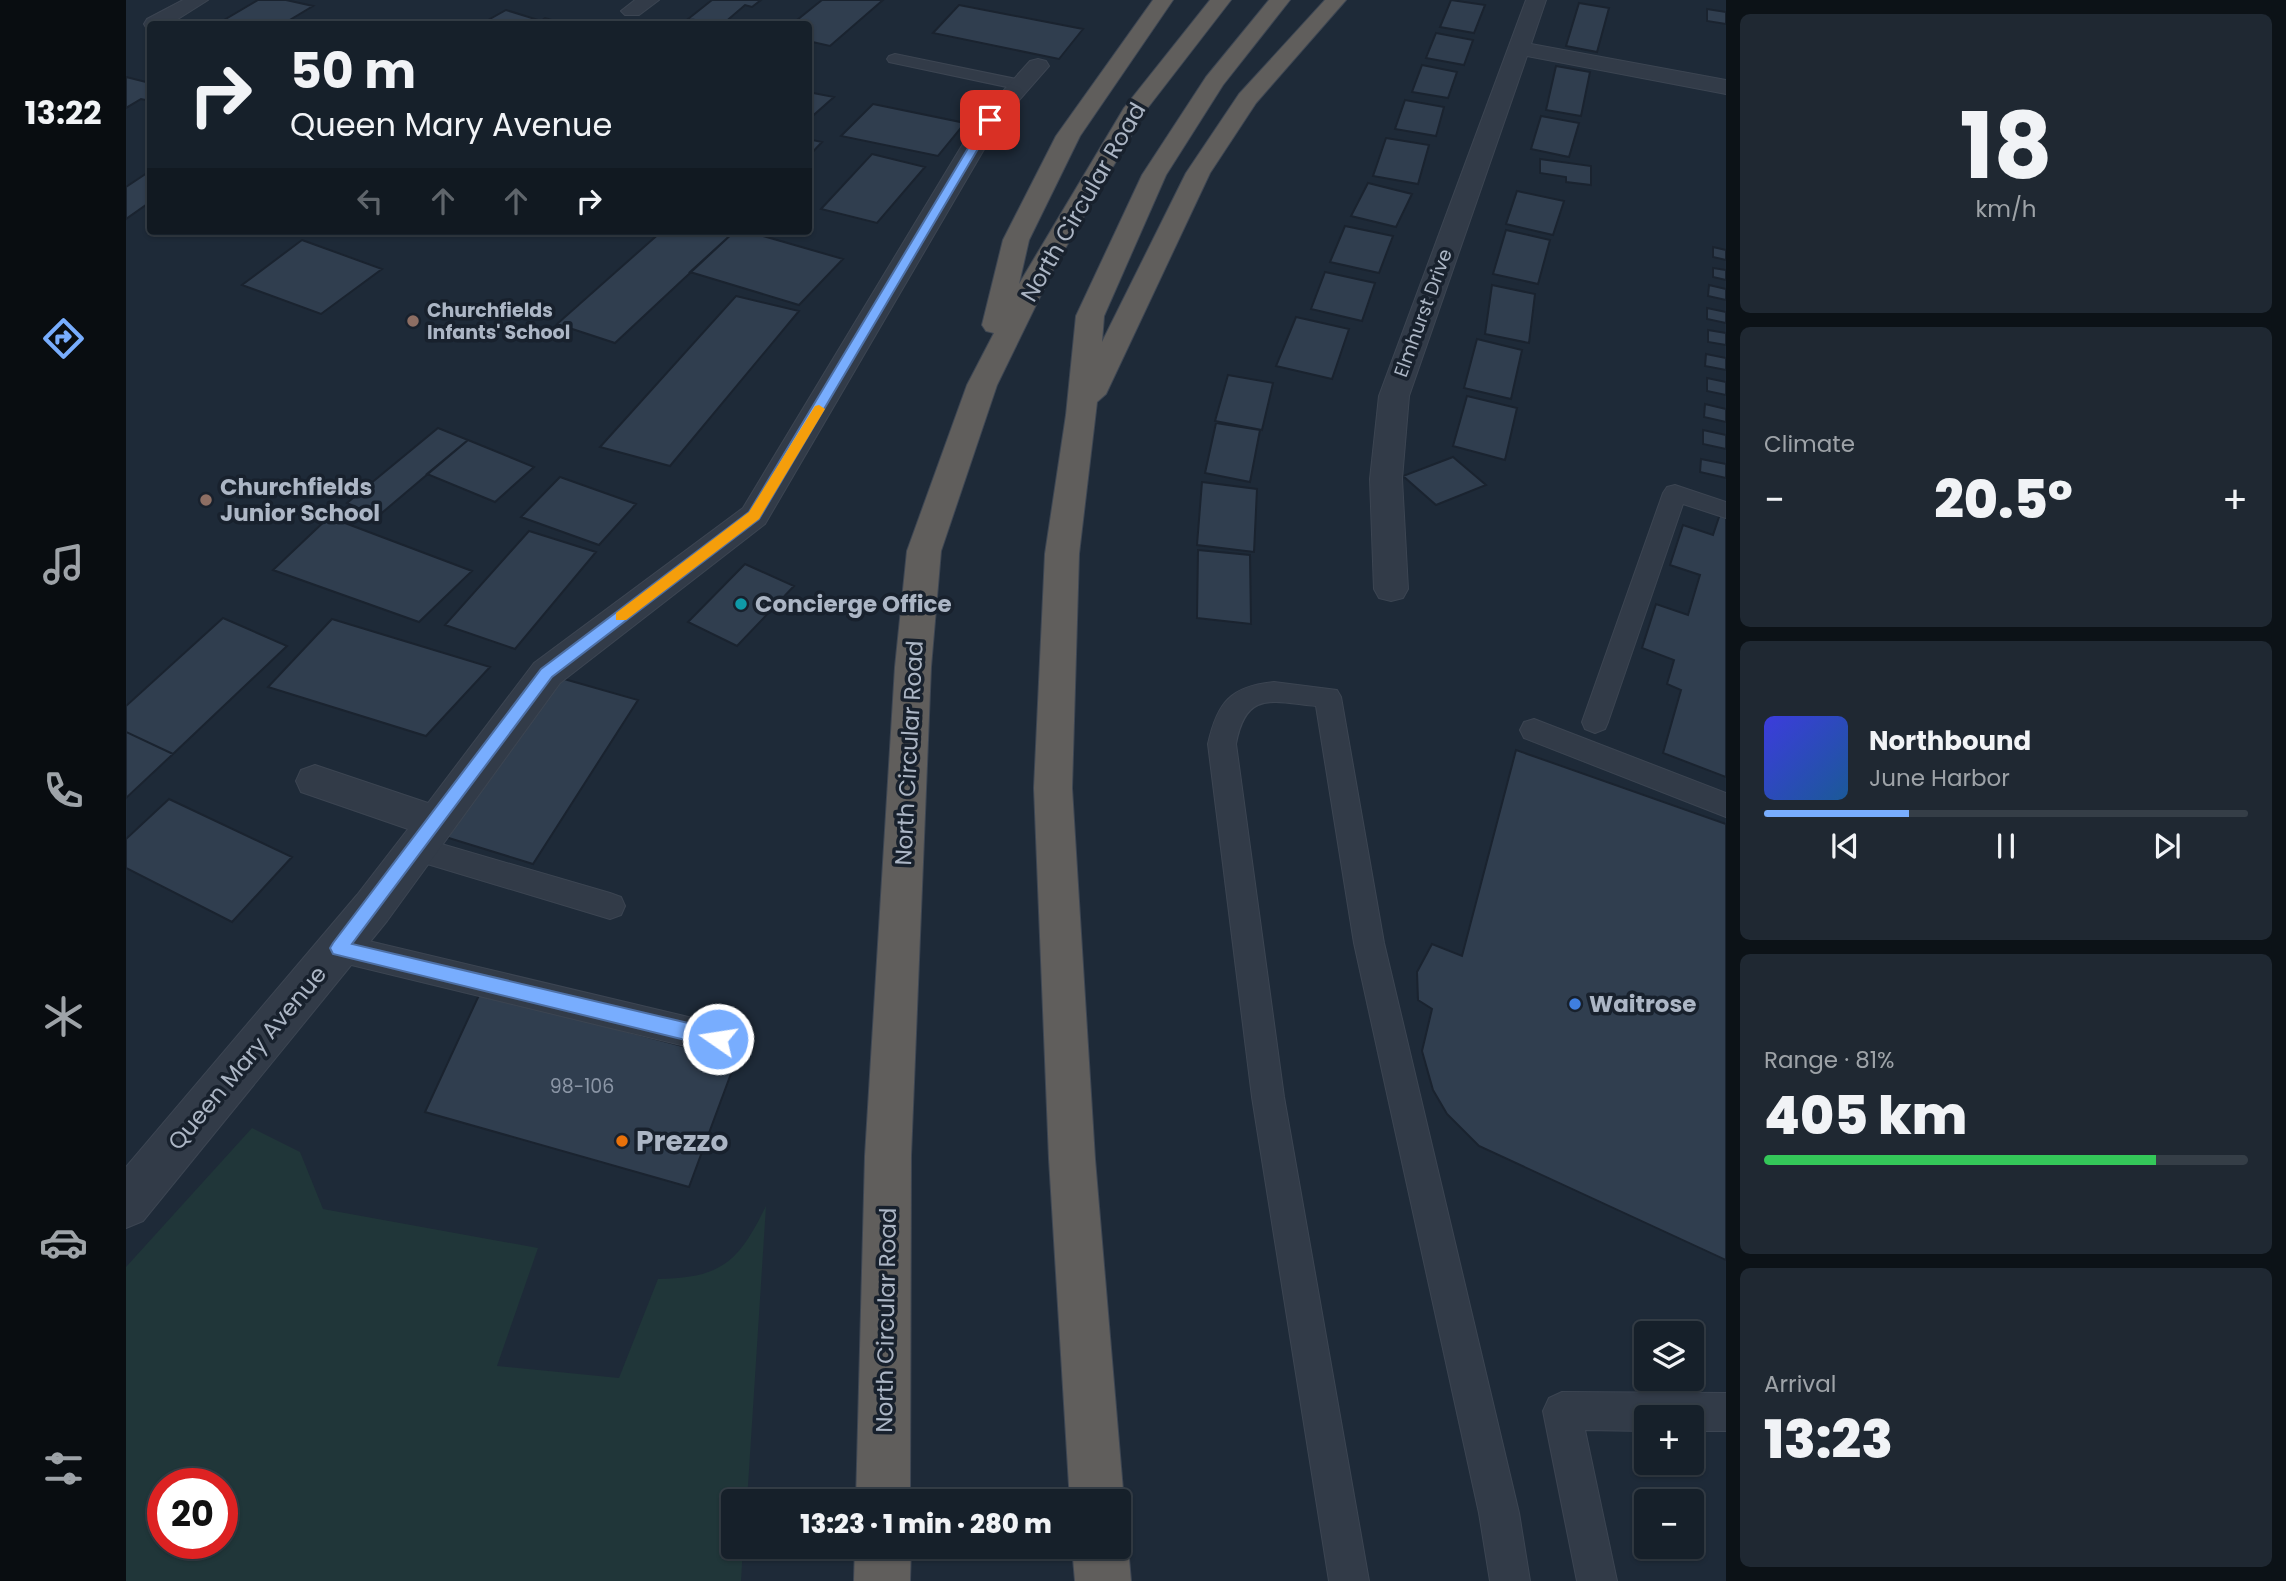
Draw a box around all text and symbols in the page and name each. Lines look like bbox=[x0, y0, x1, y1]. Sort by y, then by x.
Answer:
text: 50 m bbox=[290, 37, 416, 105]
icon: right bbox=[175, 49, 266, 140]
text: 18 bbox=[1959, 82, 2053, 210]
text: 13:22 bbox=[24, 90, 102, 135]
pin bbox=[960, 90, 1020, 150]
street label: North Circular Road bbox=[1013, 97, 1153, 307]
icon: arrive bbox=[971, 101, 1009, 139]
text: Queen Mary Avenue bbox=[290, 102, 612, 147]
icon: left bbox=[351, 182, 389, 220]
icon: ahead bbox=[424, 182, 462, 220]
icon: ahead bbox=[497, 182, 535, 220]
icon: right bbox=[570, 182, 608, 220]
text: km/h bbox=[1975, 193, 2037, 225]
street label: Elmhurst Drive bbox=[1387, 245, 1459, 381]
place label: Churchfields Infants' School bbox=[427, 297, 570, 346]
marker: Churchfields Infants' School bbox=[405, 313, 421, 329]
icon: directions bbox=[39, 314, 88, 363]
text: Climate bbox=[1764, 428, 1855, 460]
text: 20.5° bbox=[1934, 463, 2073, 536]
place label: Churchfields Junior School bbox=[220, 471, 380, 529]
text: − bbox=[1764, 473, 1785, 526]
text: + bbox=[2222, 473, 2248, 526]
marker: Churchfields Junior School bbox=[198, 492, 214, 508]
icon: music bbox=[39, 540, 88, 589]
place label: Concierge Office bbox=[755, 588, 952, 620]
marker: Concierge Office bbox=[733, 596, 749, 612]
street label: North Circular Road bbox=[887, 640, 931, 866]
text: Northbound bbox=[1869, 723, 2031, 759]
text: June Harbor bbox=[1869, 762, 2010, 794]
icon: phone bbox=[39, 766, 88, 815]
icon: previous bbox=[1826, 827, 1864, 865]
icon: pause bbox=[1987, 827, 2025, 865]
icon: next bbox=[2148, 827, 2186, 865]
street label: Queen Mary Avenue bbox=[160, 959, 334, 1157]
place label: Waitrose bbox=[1589, 988, 1696, 1020]
icon: climate bbox=[39, 992, 88, 1041]
marker: Waitrose bbox=[1567, 996, 1583, 1012]
position arrow bbox=[681, 1002, 755, 1076]
text: Range · 81% bbox=[1764, 1044, 1895, 1076]
house number: 98-106 bbox=[550, 1073, 614, 1100]
text: 405 km bbox=[1764, 1079, 1967, 1152]
place label: Prezzo bbox=[636, 1122, 728, 1161]
marker: Prezzo bbox=[614, 1133, 630, 1149]
street label: North Circular Road bbox=[868, 1207, 904, 1433]
icon: car bbox=[39, 1218, 88, 1267]
map controls bbox=[1634, 1321, 1704, 1559]
button: layers bbox=[1634, 1321, 1704, 1391]
text: Arrival bbox=[1764, 1368, 1836, 1400]
text: 13:23 bbox=[1764, 1403, 1893, 1476]
button: + bbox=[1634, 1405, 1704, 1475]
icon: filters bbox=[39, 1444, 88, 1493]
speed limit sign: 20 bbox=[147, 1468, 238, 1559]
button: − bbox=[1634, 1489, 1704, 1559]
text: 13:23 · 1 min · 280 m bbox=[800, 1506, 1052, 1542]

